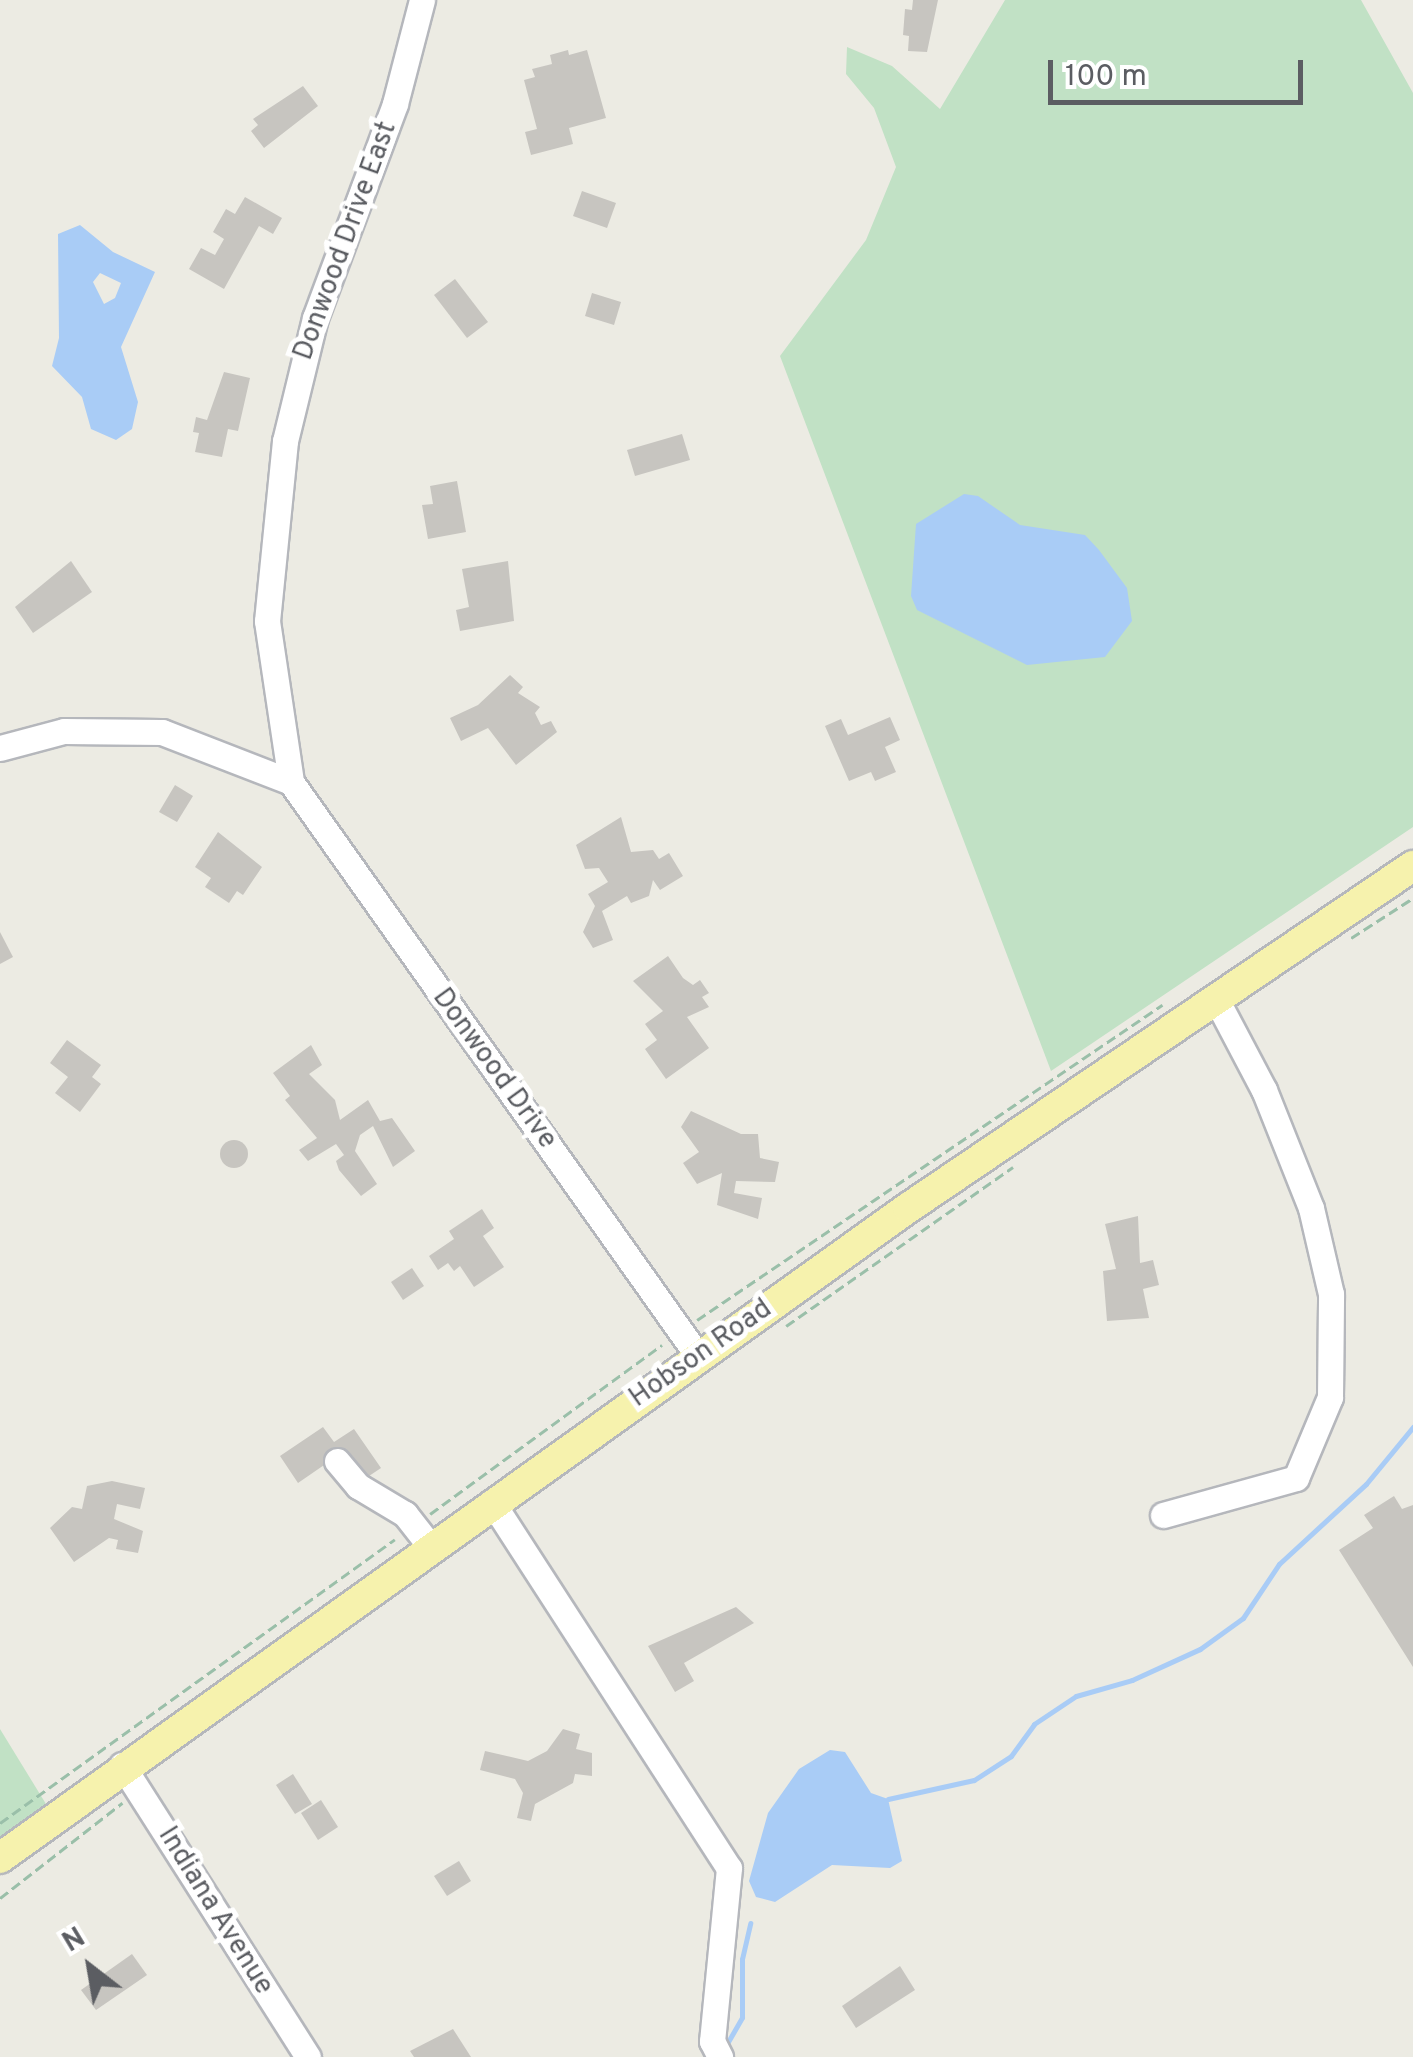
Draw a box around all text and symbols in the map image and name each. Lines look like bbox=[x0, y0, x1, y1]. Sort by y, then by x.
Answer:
scale bar bbox=[1053, 40, 1308, 102]
text: 100 m bbox=[1065, 59, 1147, 96]
street label: Donwood Drive East bbox=[287, 117, 405, 365]
street label: Donwood Drive bbox=[424, 982, 564, 1156]
street label: Hobson Road bbox=[623, 1293, 779, 1415]
street label: Indiana Avenue bbox=[150, 1820, 280, 2002]
north arrow bbox=[40, 1917, 140, 2017]
text: N bbox=[57, 1921, 92, 1962]

